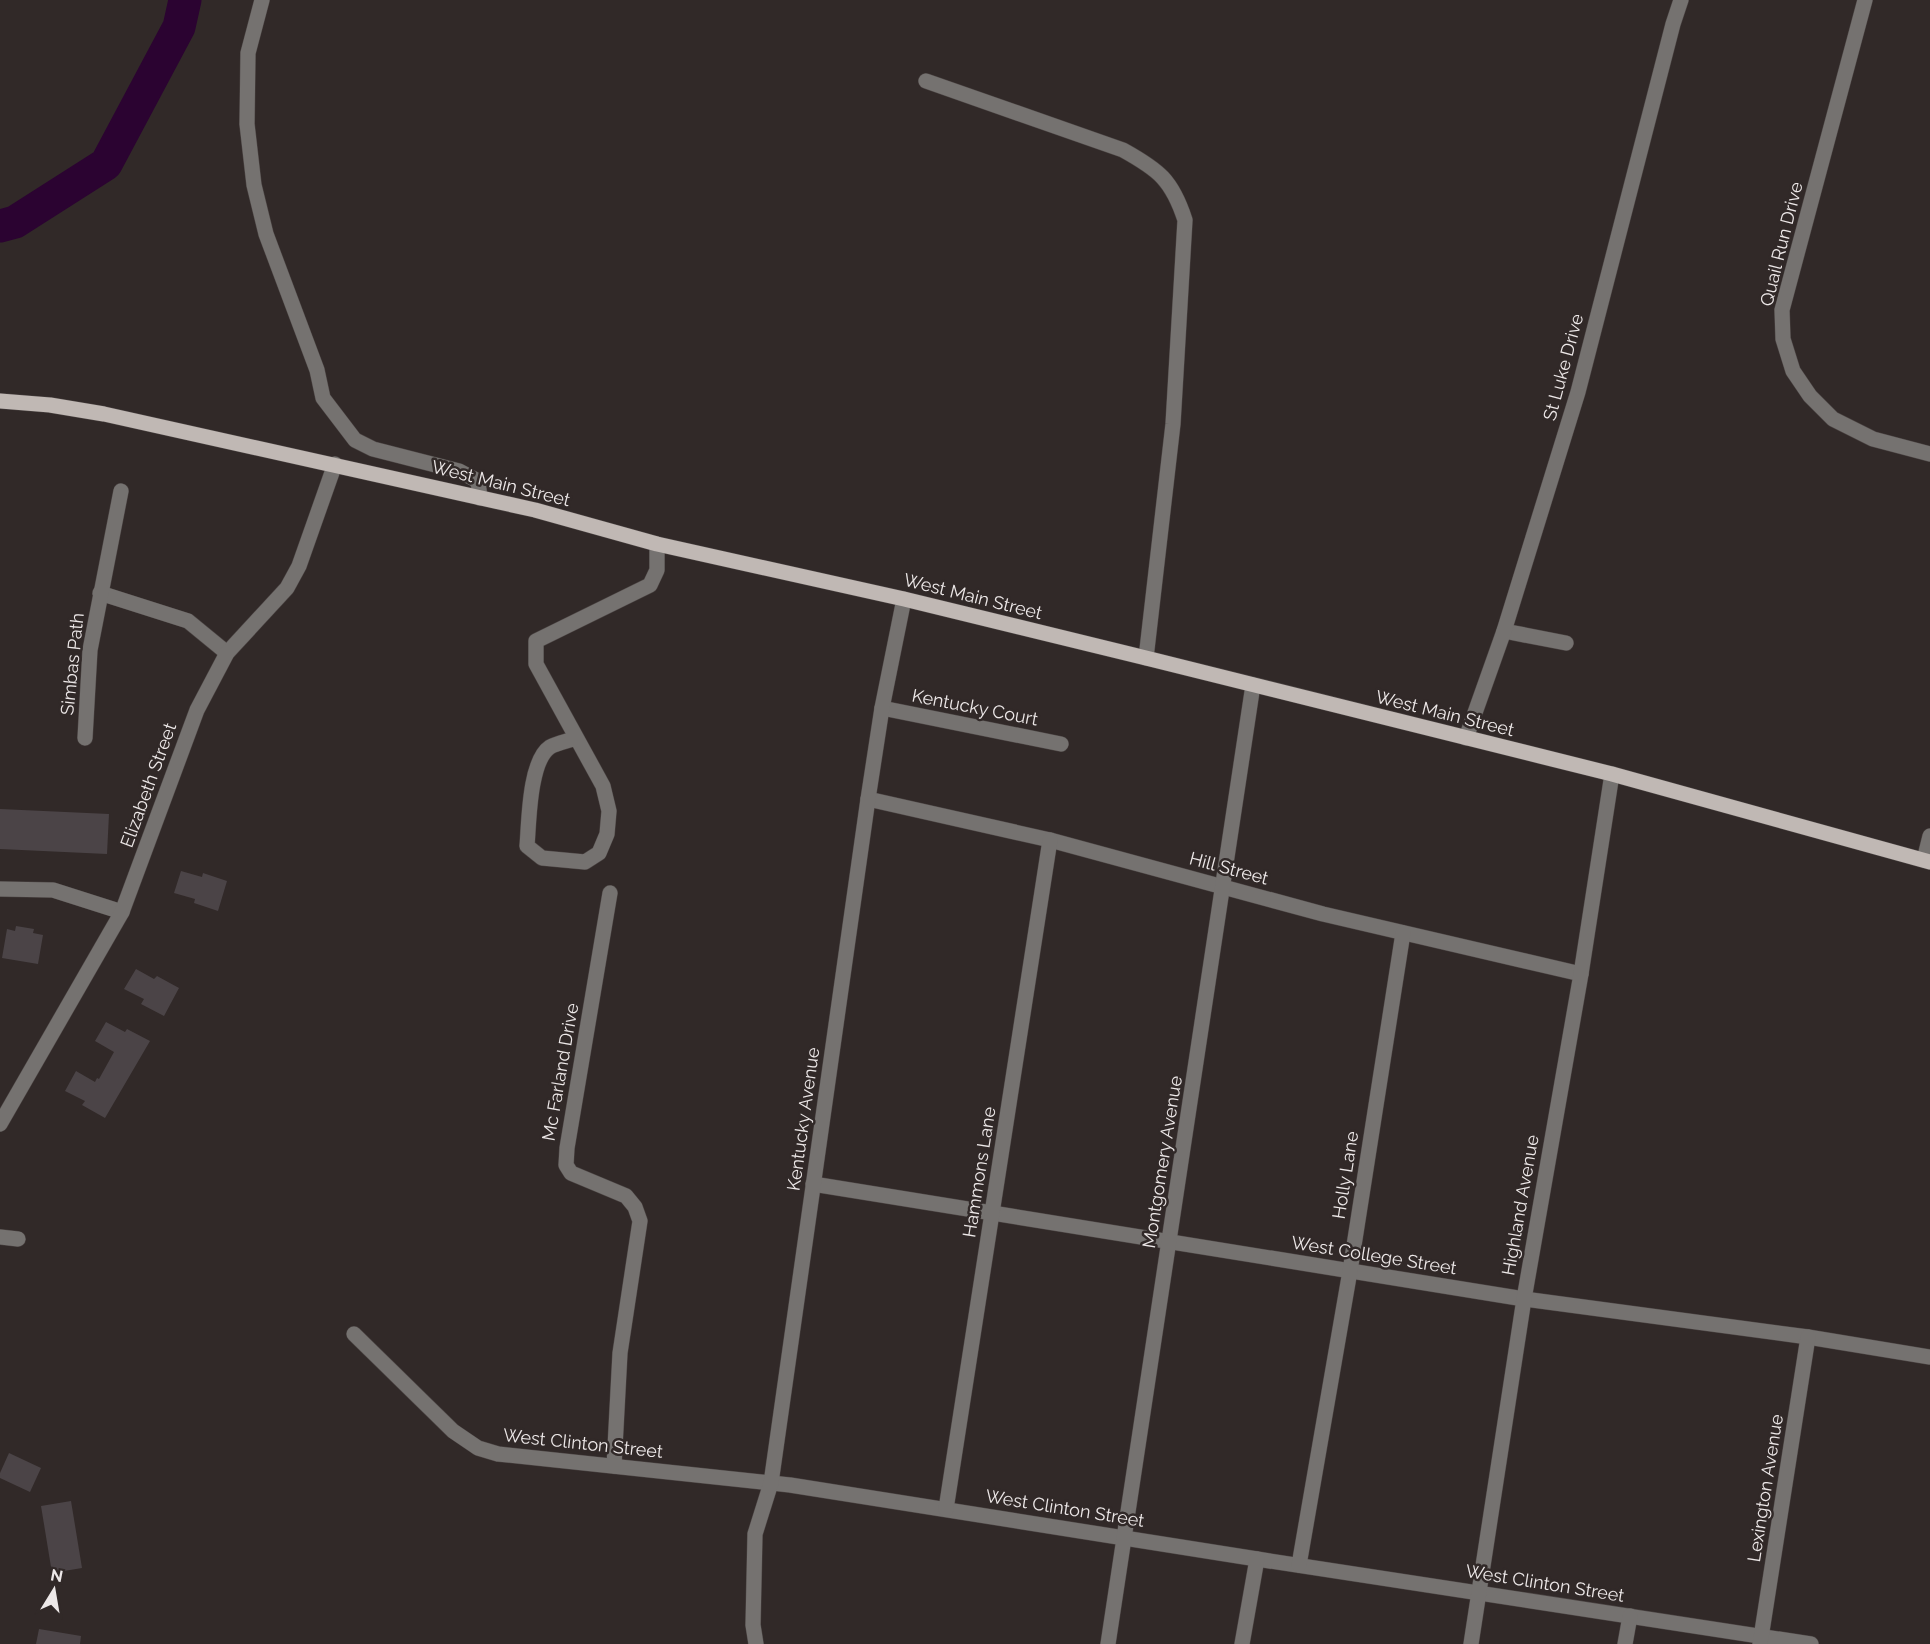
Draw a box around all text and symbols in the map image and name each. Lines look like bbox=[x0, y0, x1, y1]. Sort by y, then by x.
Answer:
street label: Quail Run Drive bbox=[1755, 179, 1807, 308]
street label: St Luke Drive bbox=[1539, 311, 1587, 423]
street label: West Main Street bbox=[430, 456, 572, 510]
street label: West Main Street bbox=[902, 569, 1044, 623]
street label: Simbas Path bbox=[56, 612, 88, 716]
street label: Kentucky Court bbox=[910, 684, 1040, 730]
street label: West Main Street bbox=[1374, 686, 1516, 740]
street label: Elizabeth Street bbox=[116, 720, 180, 850]
street label: Hill Street bbox=[1187, 847, 1271, 889]
street label: Mc Farland Drive bbox=[538, 1001, 583, 1143]
street label: Kentucky Avenue bbox=[783, 1046, 824, 1192]
street label: Montgomery Avenue bbox=[1138, 1074, 1186, 1250]
street label: Hammons Lane bbox=[958, 1105, 1000, 1239]
street label: Holly Lane bbox=[1328, 1129, 1362, 1220]
street label: Highland Avenue bbox=[1497, 1133, 1543, 1277]
street label: West College Street bbox=[1290, 1232, 1458, 1278]
street label: Lexington Avenue bbox=[1743, 1412, 1787, 1563]
street label: West Clinton Street bbox=[502, 1424, 664, 1462]
street label: West Clinton Street bbox=[984, 1485, 1146, 1531]
north arrow bbox=[24, 1560, 84, 1620]
street label: West Clinton Street bbox=[1464, 1560, 1626, 1606]
text: N bbox=[49, 1565, 65, 1586]

